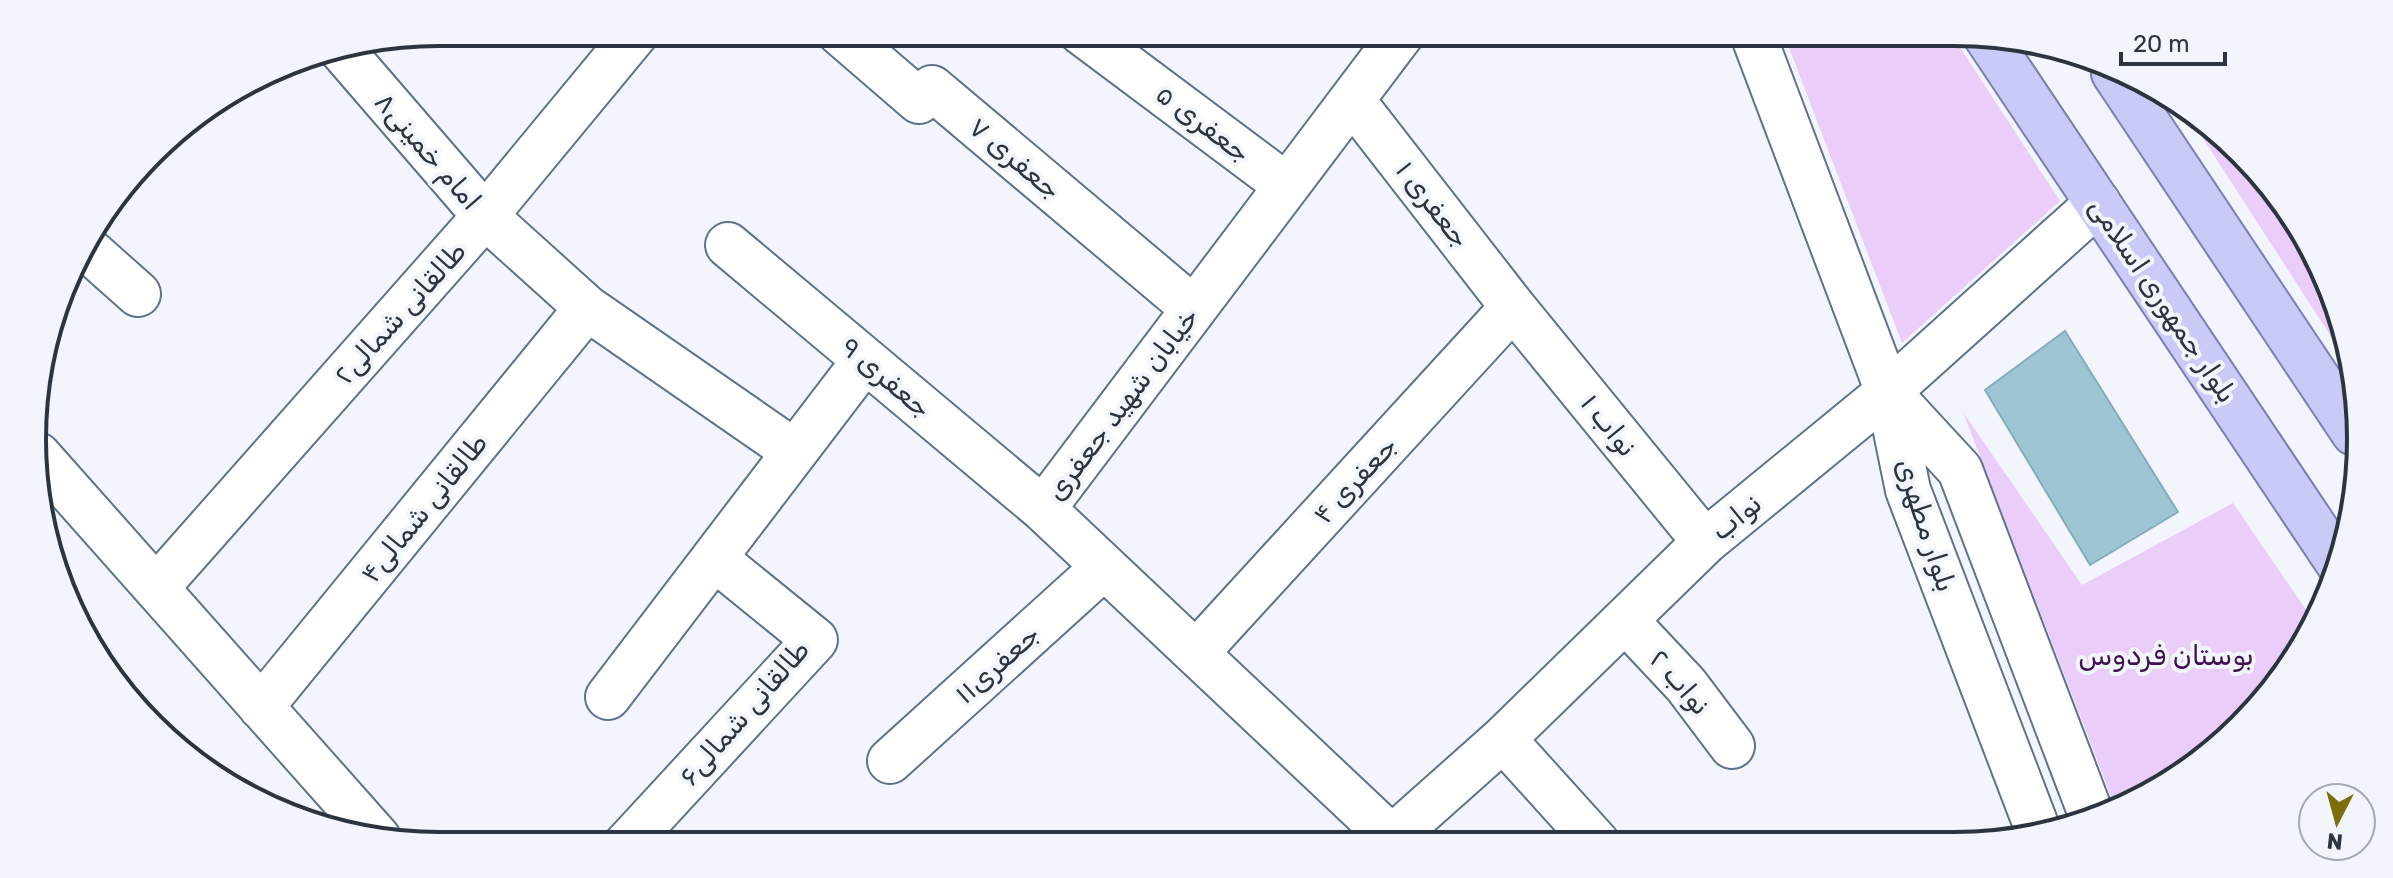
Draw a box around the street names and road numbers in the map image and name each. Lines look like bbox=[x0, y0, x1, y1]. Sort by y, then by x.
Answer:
street label: جعفری ۵ bbox=[1149, 77, 1257, 169]
street label: امام خمینی۸ bbox=[366, 85, 488, 218]
street label: جعفری ۷ bbox=[962, 110, 1068, 206]
street label: جعفری ۱ bbox=[1389, 154, 1477, 254]
street label: بلوار جمهوری اسلامی bbox=[2082, 191, 2244, 409]
street label: طالقانی شمالی۲ bbox=[327, 235, 473, 391]
street label: خیابان شهید جعفری bbox=[1039, 301, 1205, 507]
street label: جعفری ۹ bbox=[834, 330, 938, 424]
street label: نواب ۱ bbox=[1574, 387, 1644, 463]
street label: طالقانی شمالی۴ bbox=[354, 427, 494, 589]
street label: جعفری ۴ bbox=[1306, 429, 1404, 531]
street label: بلوار مطهری bbox=[1889, 454, 1963, 596]
street label: نواب bbox=[1704, 487, 1768, 547]
street label: جعفری۱۱ bbox=[948, 617, 1046, 711]
street label: طالقانی شمالی۶ bbox=[672, 633, 816, 793]
street label: نواب ۲ bbox=[1643, 642, 1717, 722]

